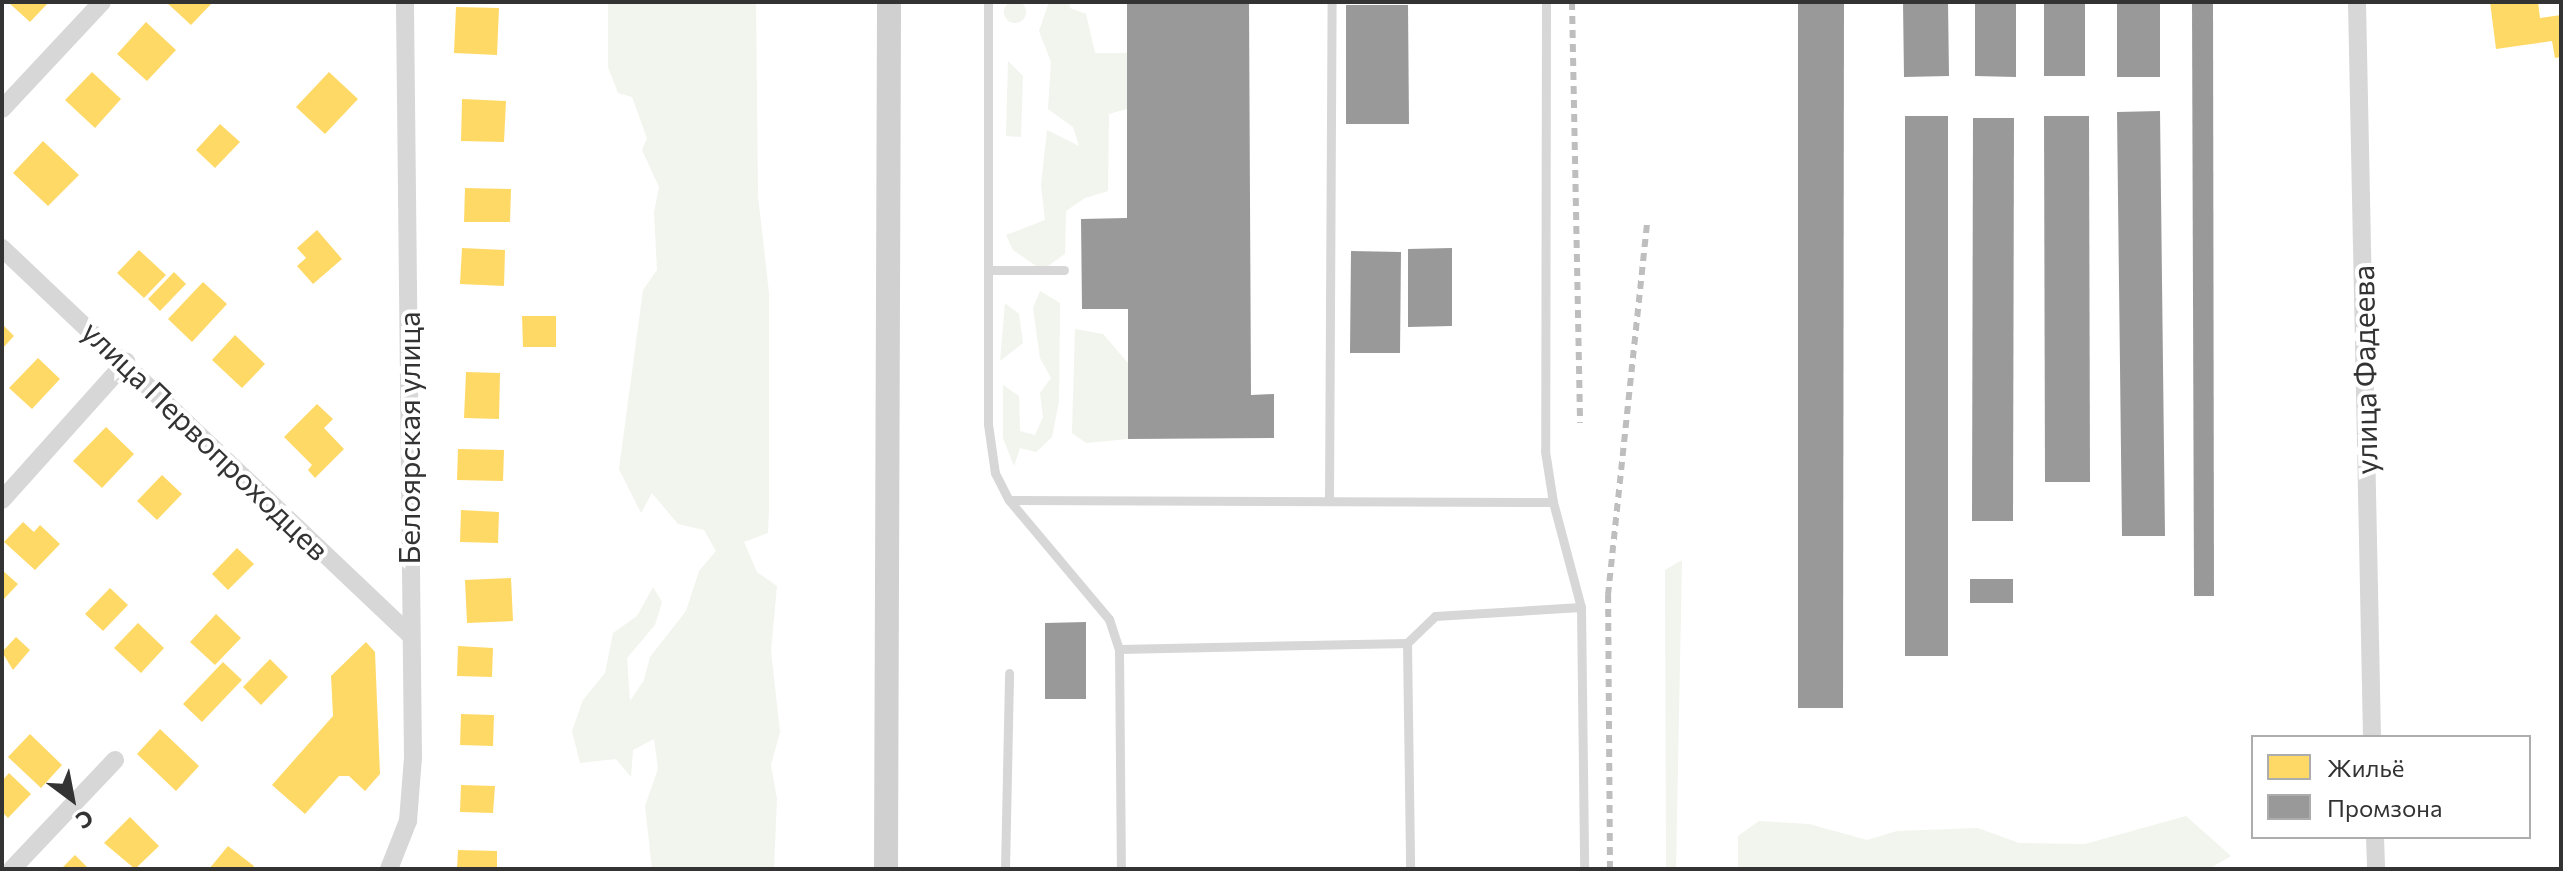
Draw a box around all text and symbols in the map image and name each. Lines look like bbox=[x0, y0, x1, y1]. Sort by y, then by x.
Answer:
street label: улица Фадеева bbox=[2344, 265, 2384, 475]
street label: Белоярская улица bbox=[390, 311, 426, 565]
street label: улица Первопроходцев bbox=[75, 313, 337, 567]
legend bbox=[2251, 735, 2531, 839]
text: Жильё bbox=[2327, 753, 2404, 782]
north arrow bbox=[32, 759, 112, 839]
text: Промзона bbox=[2327, 793, 2442, 822]
text: С bbox=[71, 804, 99, 835]

